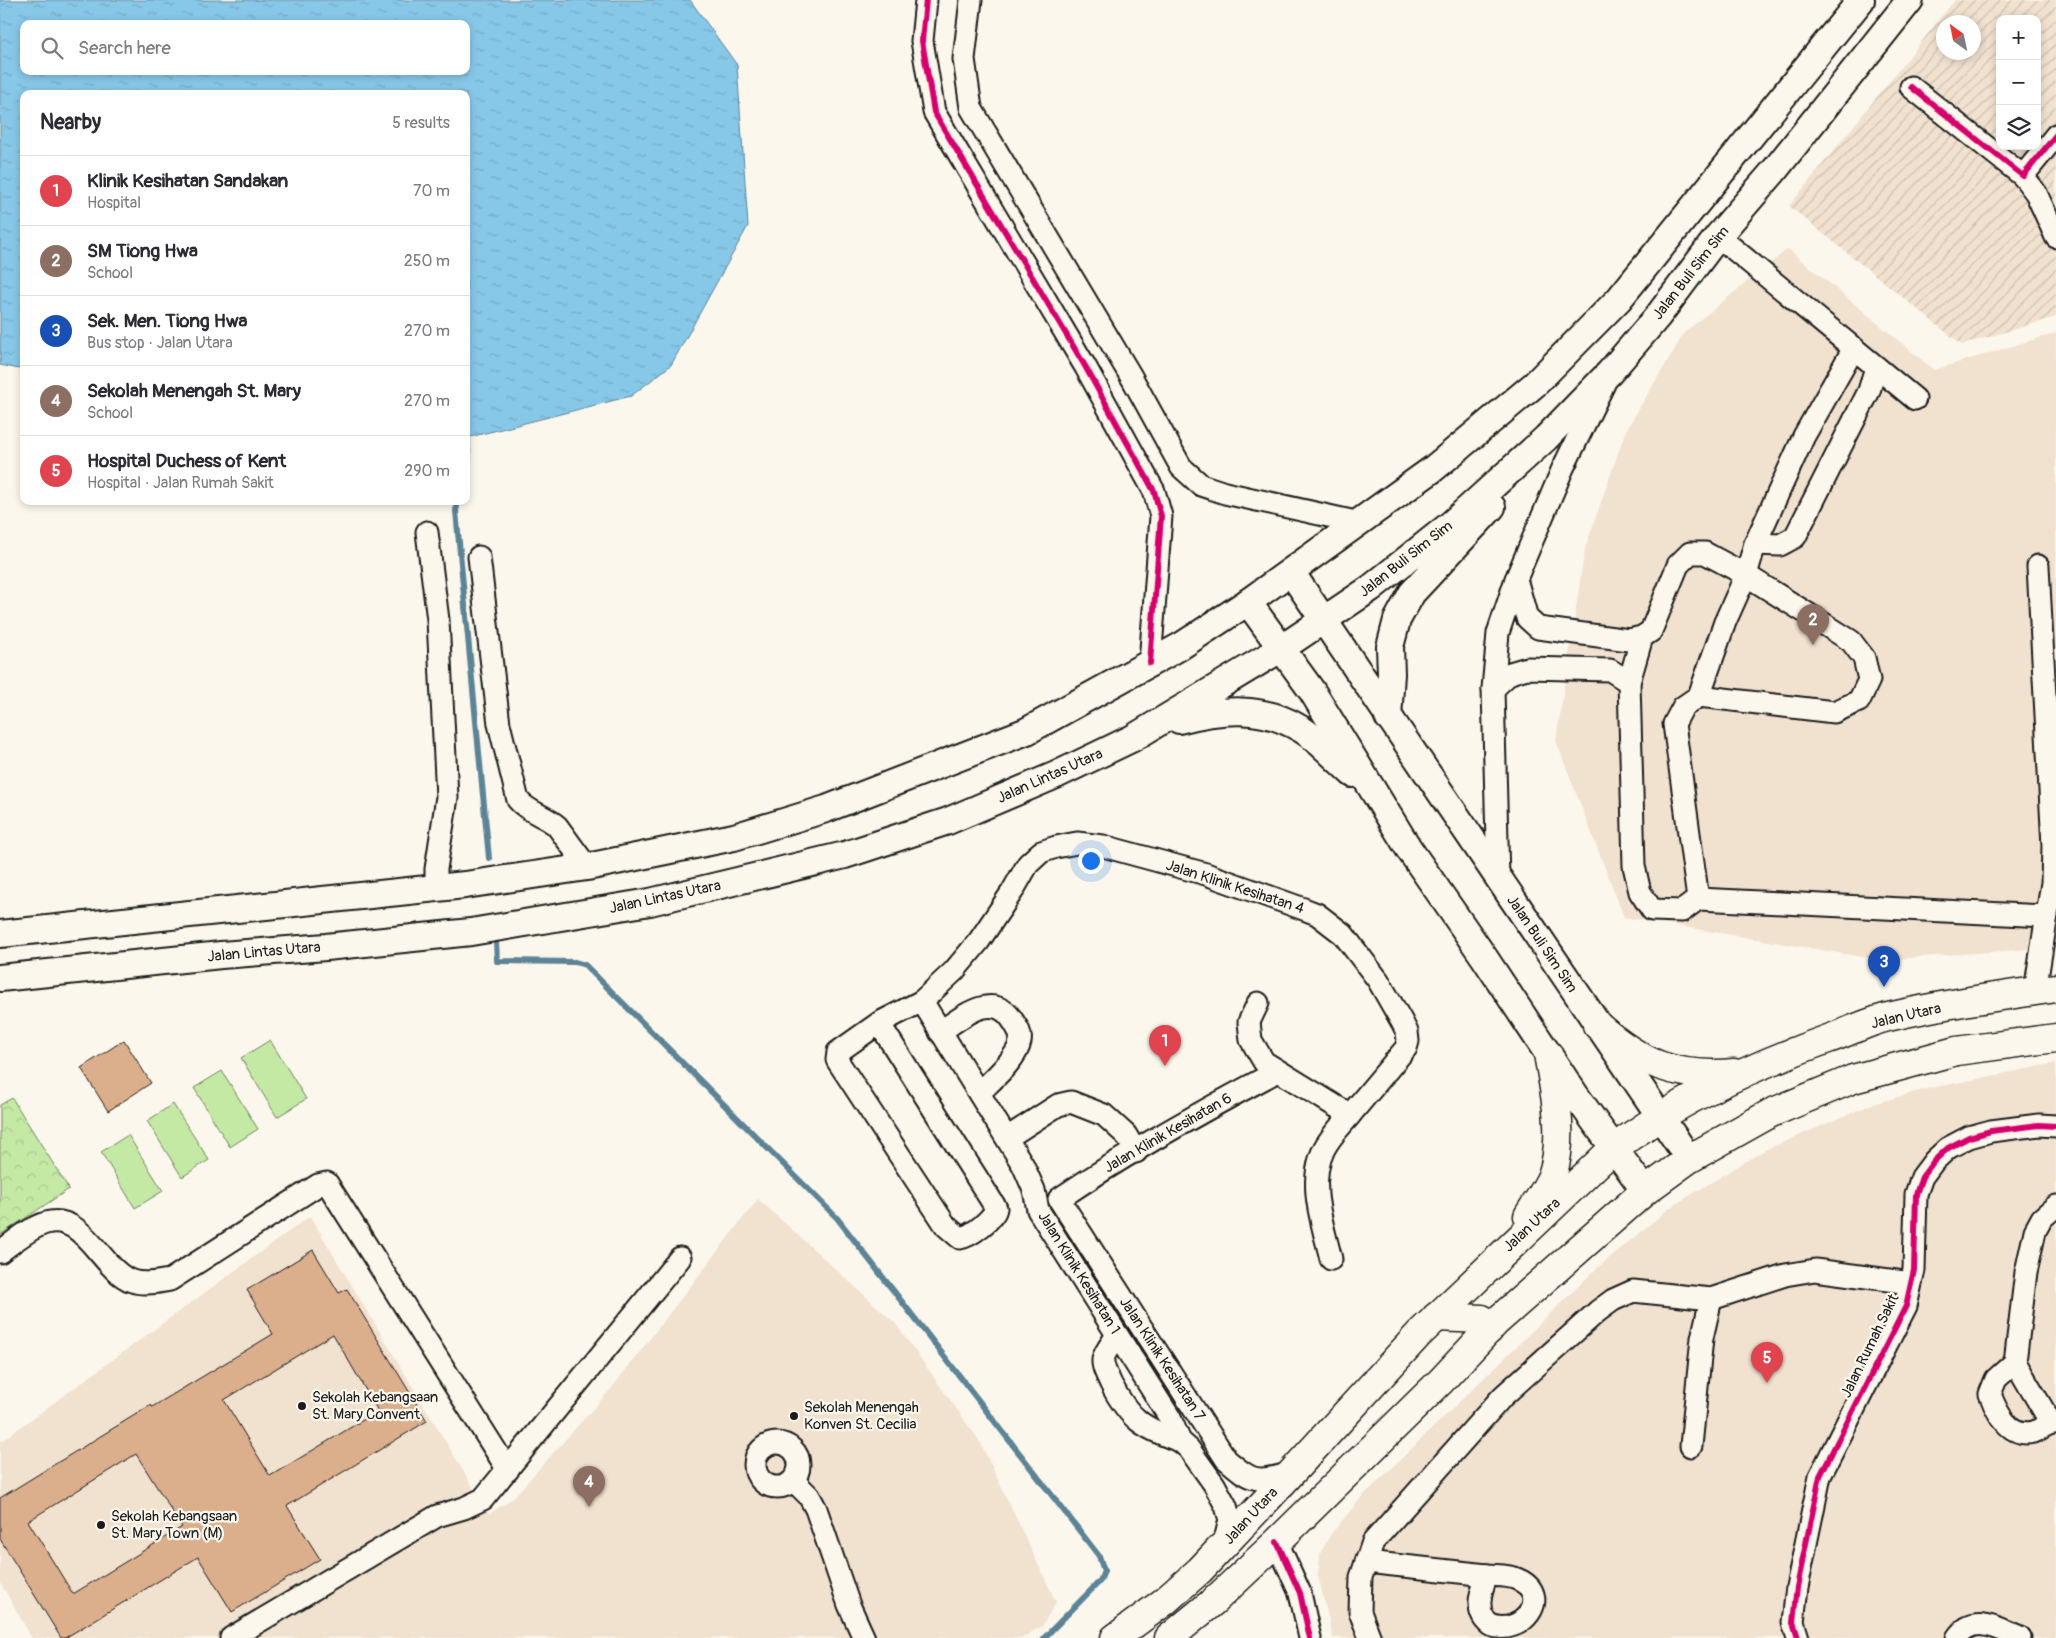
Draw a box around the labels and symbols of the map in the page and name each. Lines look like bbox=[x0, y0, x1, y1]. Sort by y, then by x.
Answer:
north arrow bbox=[1936, 15, 1981, 60]
street label: Jalan Buli Sim Sim bbox=[1649, 222, 1733, 324]
street label: Jalan Buli Sim Sim bbox=[1355, 517, 1457, 601]
pin: 2 bbox=[1797, 604, 1829, 645]
street label: Jalan Lintas Utara bbox=[994, 744, 1106, 808]
your location bbox=[1078, 848, 1104, 874]
street label: Jalan Klinik Kesihatan 4 bbox=[1163, 856, 1307, 918]
street label: Jalan Lintas Utara bbox=[607, 876, 723, 918]
street label: Jalan Buli Sim Sim bbox=[1502, 892, 1582, 996]
street label: Jalan Lintas Utara bbox=[207, 938, 321, 966]
pin: 3 bbox=[1868, 946, 1900, 987]
street label: Jalan Utara bbox=[1869, 999, 1943, 1033]
pin: 1 bbox=[1149, 1025, 1181, 1066]
street label: Jalan Klinik Kesihatan 6 bbox=[1101, 1089, 1235, 1177]
street label: Jalan Utara bbox=[1499, 1194, 1565, 1256]
street label: Jalan Klinik Kesihatan 1 bbox=[1033, 1208, 1125, 1338]
street label: Jalan Rumah Sakit bbox=[1837, 1290, 1904, 1401]
street label: Jalan Klinik Kesihatan 7 bbox=[1115, 1294, 1209, 1424]
pin: 5 bbox=[1751, 1342, 1783, 1383]
place label: Sekolah Kebangsaan St. Mary Convent bbox=[312, 1388, 438, 1424]
place label: Sekolah Menengah Konven St. Cecilia bbox=[804, 1398, 919, 1434]
marker: Sekolah Kebangsaan St. Mary Convent bbox=[296, 1400, 308, 1412]
marker: Sekolah Menengah Konven St. Cecilia bbox=[788, 1410, 800, 1422]
pin: 4 bbox=[573, 1466, 605, 1507]
street label: Jalan Utara bbox=[1220, 1483, 1282, 1549]
place label: Sekolah Kebangsaan St. Mary Town (M) bbox=[111, 1507, 237, 1543]
marker: Sekolah Kebangsaan St. Mary Town (M) bbox=[95, 1519, 107, 1531]

